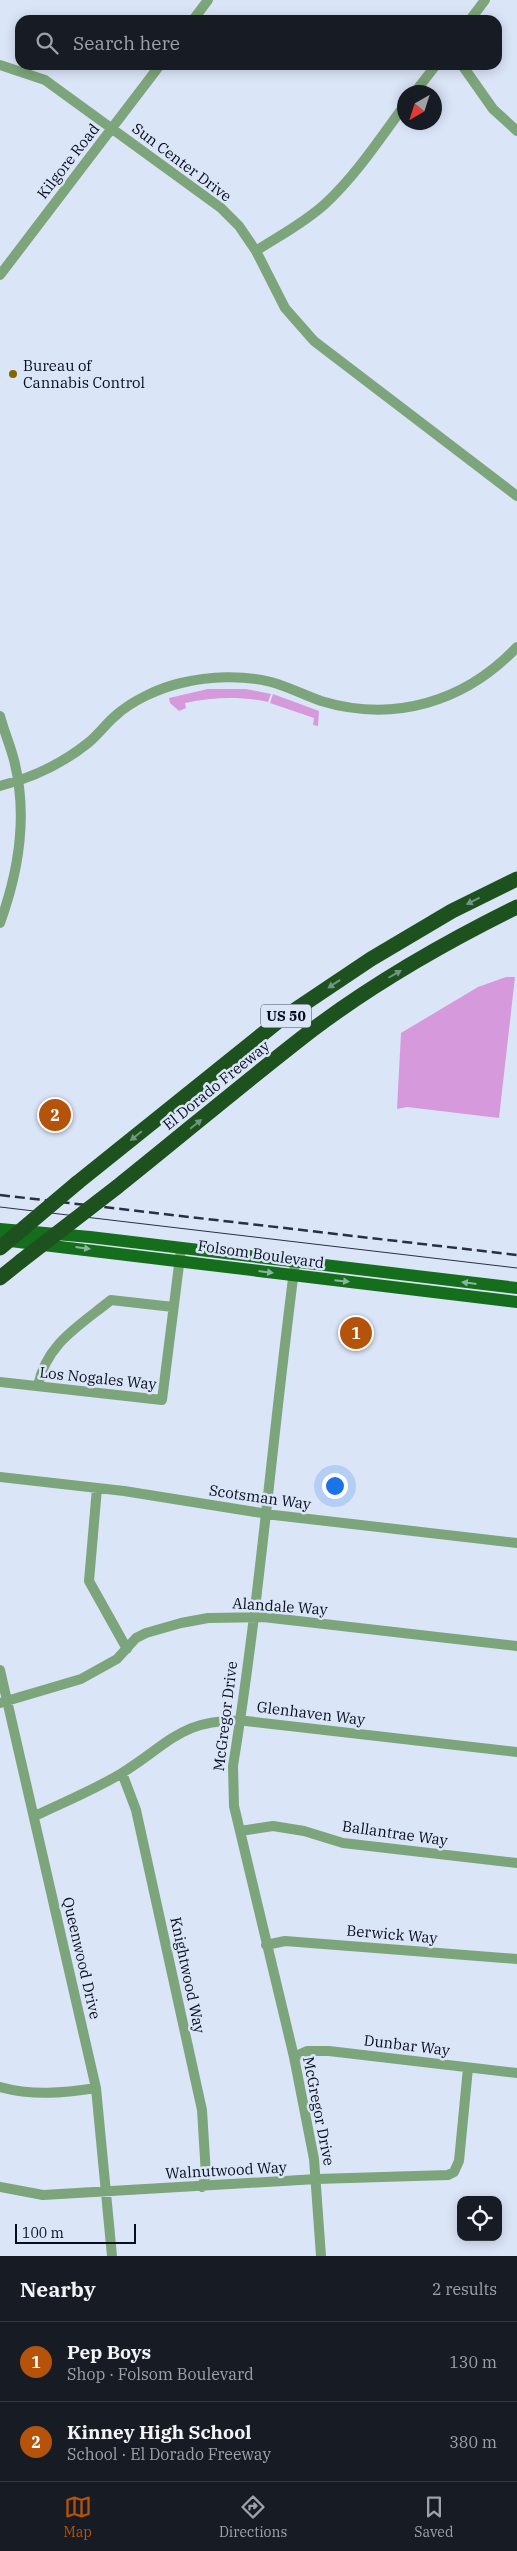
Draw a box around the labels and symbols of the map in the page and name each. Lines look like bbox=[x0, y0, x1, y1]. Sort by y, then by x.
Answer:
north arrow bbox=[397, 85, 442, 130]
street label: Sun Center Drive bbox=[128, 118, 236, 206]
street label: Kilgore Road bbox=[33, 120, 103, 202]
place label: Bureau of Cannabis Control bbox=[23, 356, 145, 392]
marker: Bureau of Cannabis Control bbox=[7, 368, 19, 380]
one-way arrow bbox=[466, 896, 481, 905]
one-way arrow bbox=[389, 969, 402, 978]
one-way arrow bbox=[327, 979, 341, 989]
road number: US 50 bbox=[261, 1004, 311, 1028]
street label: El Dorado Freeway bbox=[159, 1036, 273, 1134]
pin: 2 bbox=[39, 1096, 71, 1134]
one-way arrow bbox=[189, 1118, 202, 1129]
one-way arrow bbox=[130, 1131, 143, 1142]
street label: Folsom Boulevard bbox=[197, 1236, 325, 1272]
one-way arrow bbox=[76, 1244, 92, 1252]
one-way arrow bbox=[258, 1268, 274, 1276]
one-way arrow bbox=[334, 1277, 350, 1285]
one-way arrow bbox=[460, 1279, 476, 1287]
pin: 1 bbox=[340, 1314, 372, 1352]
street label: Los Nogales Way bbox=[39, 1362, 157, 1394]
your location bbox=[322, 1473, 348, 1499]
street label: Scotsman Way bbox=[208, 1480, 312, 1514]
street label: Alandale Way bbox=[232, 1593, 328, 1619]
street label: McGregor Drive bbox=[209, 1660, 241, 1772]
street label: Glenhaven Way bbox=[256, 1697, 366, 1729]
street label: Ballantrae Way bbox=[341, 1816, 449, 1850]
street label: Queenwood Drive bbox=[59, 1895, 105, 2021]
street label: Knightwood Way bbox=[166, 1915, 210, 2035]
street label: Berwick Way bbox=[346, 1921, 438, 1947]
street label: Dunbar Way bbox=[363, 2030, 451, 2060]
street label: McGregor Drive bbox=[299, 2055, 339, 2167]
street label: Walnutwood Way bbox=[165, 2157, 287, 2183]
scale bar bbox=[15, 2221, 136, 2244]

